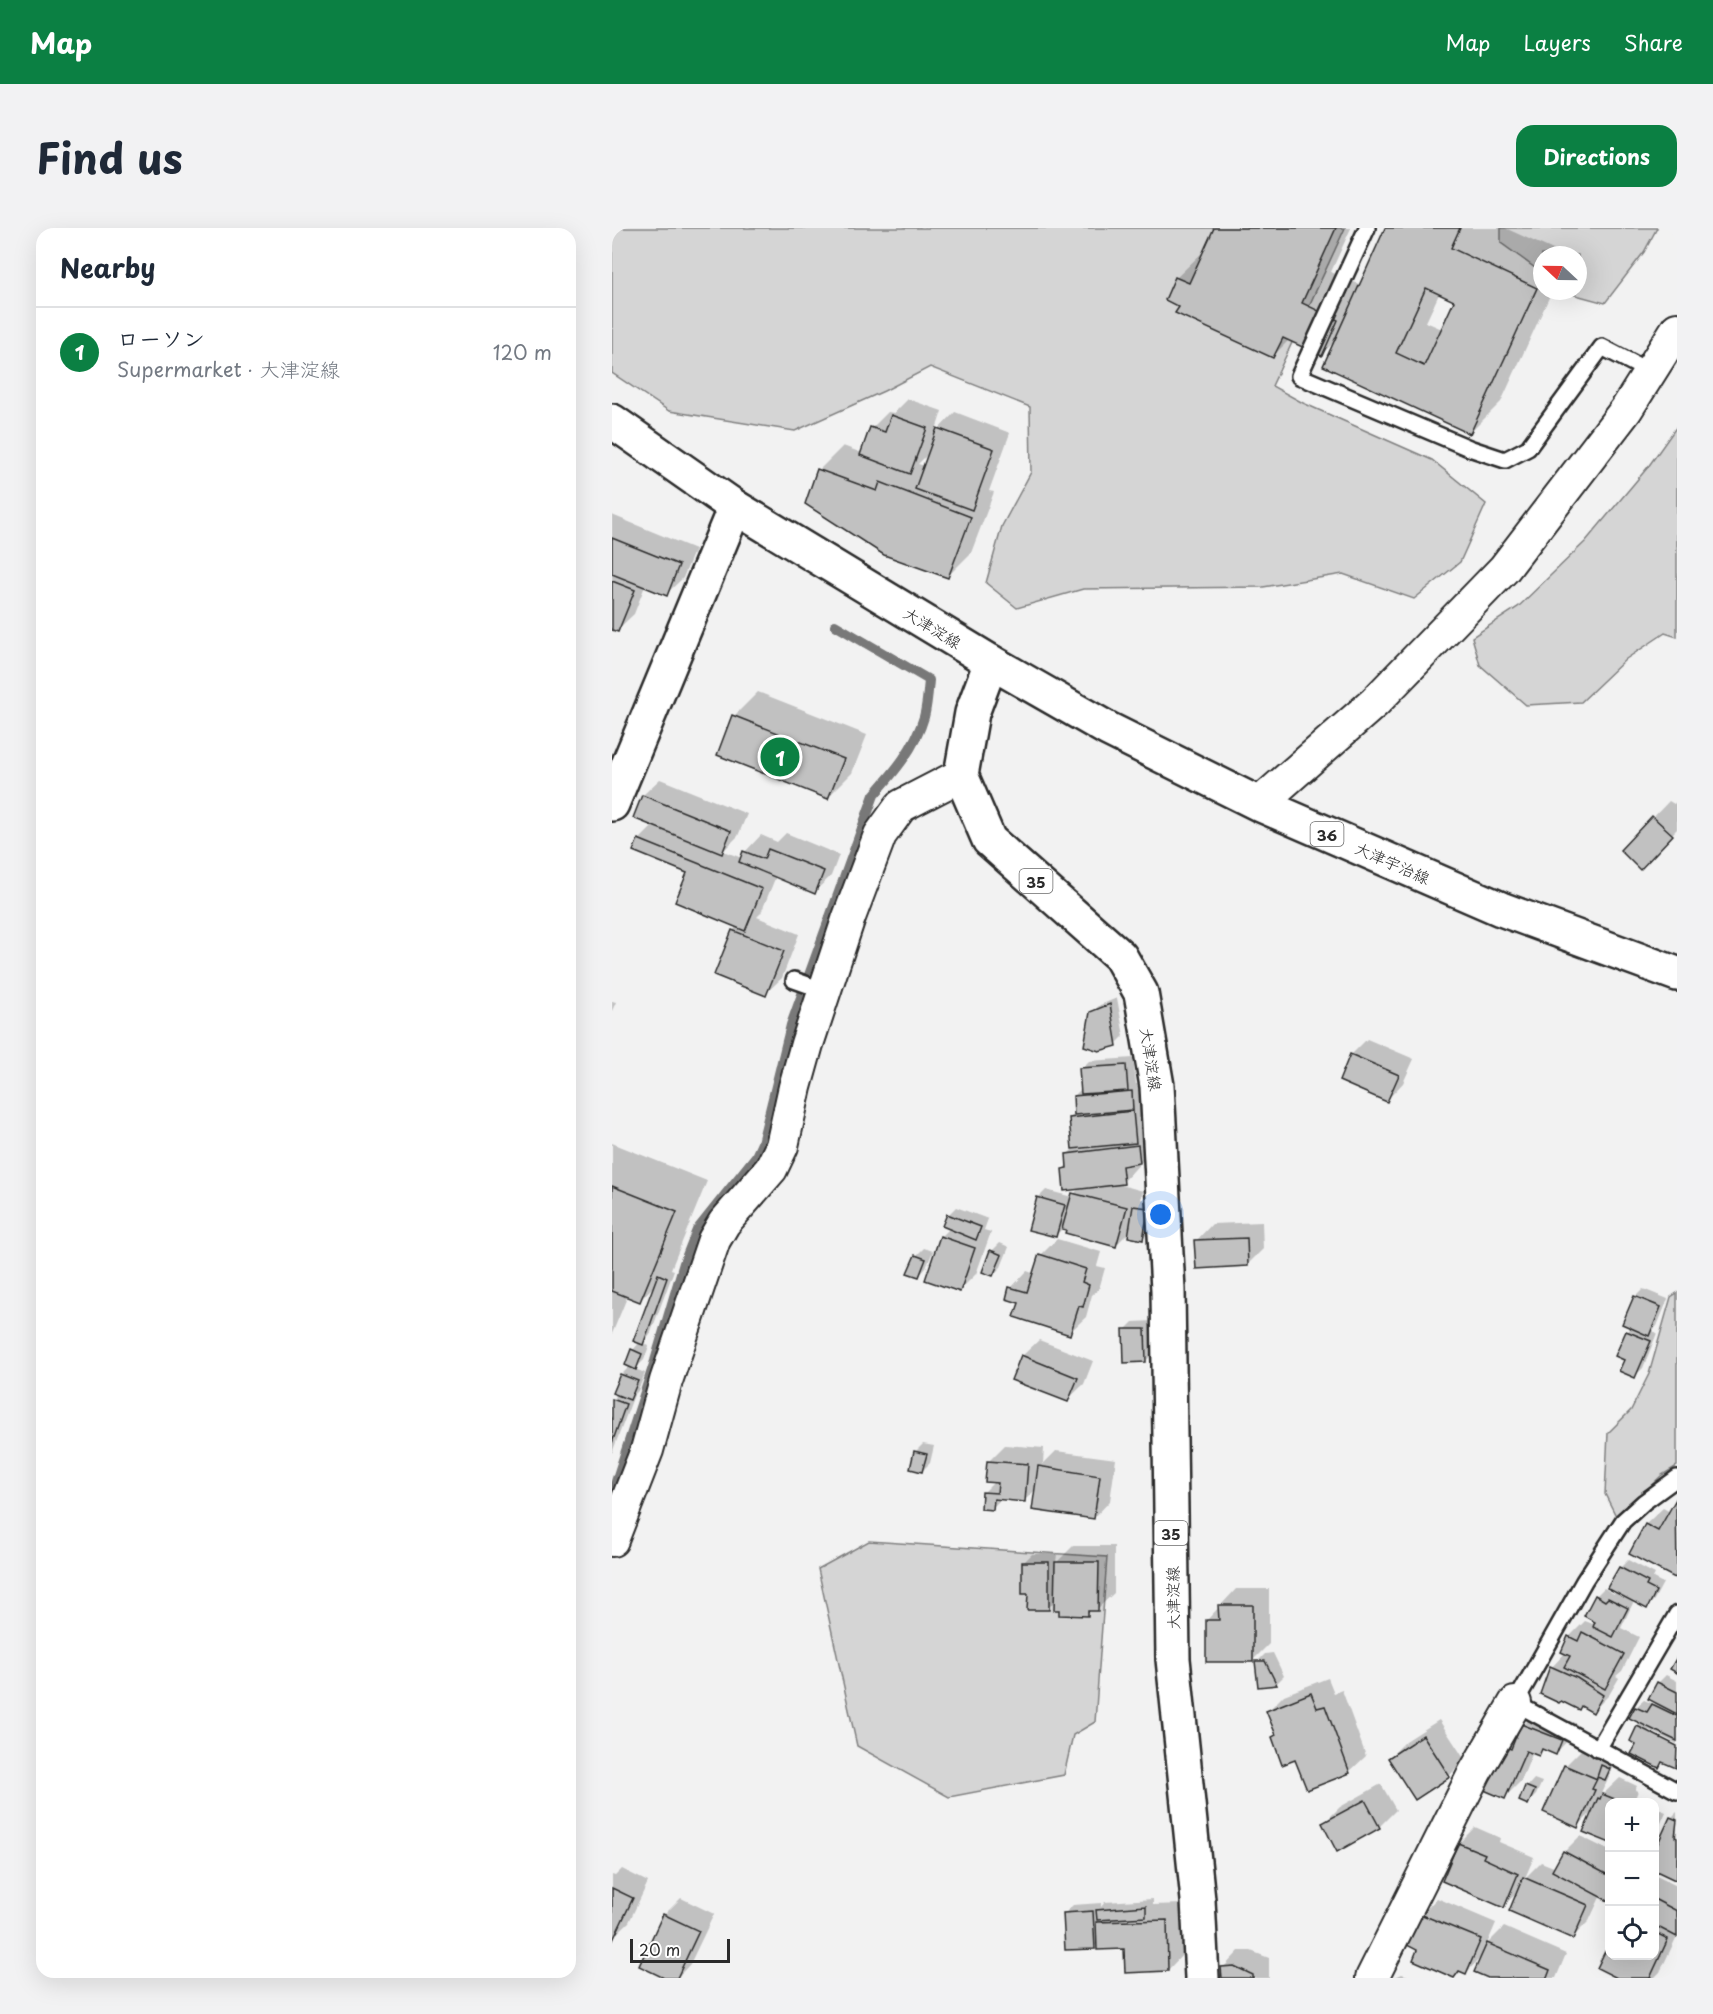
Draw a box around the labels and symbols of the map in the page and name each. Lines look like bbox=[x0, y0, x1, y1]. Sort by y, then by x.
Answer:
north arrow bbox=[1533, 246, 1587, 300]
street label: 大津淀線 bbox=[899, 600, 967, 654]
pin: 1 bbox=[760, 734, 800, 780]
road number: 36 bbox=[1310, 822, 1344, 846]
street label: 大津宇治線 bbox=[1352, 835, 1434, 889]
road number: 35 bbox=[1020, 869, 1052, 893]
street label: 大津淀線 bbox=[1135, 1026, 1169, 1092]
your location bbox=[1146, 1200, 1175, 1229]
road number: 35 bbox=[1154, 1521, 1188, 1545]
street label: 大津淀線 bbox=[1159, 1566, 1185, 1630]
scale bar bbox=[630, 1936, 730, 1964]

